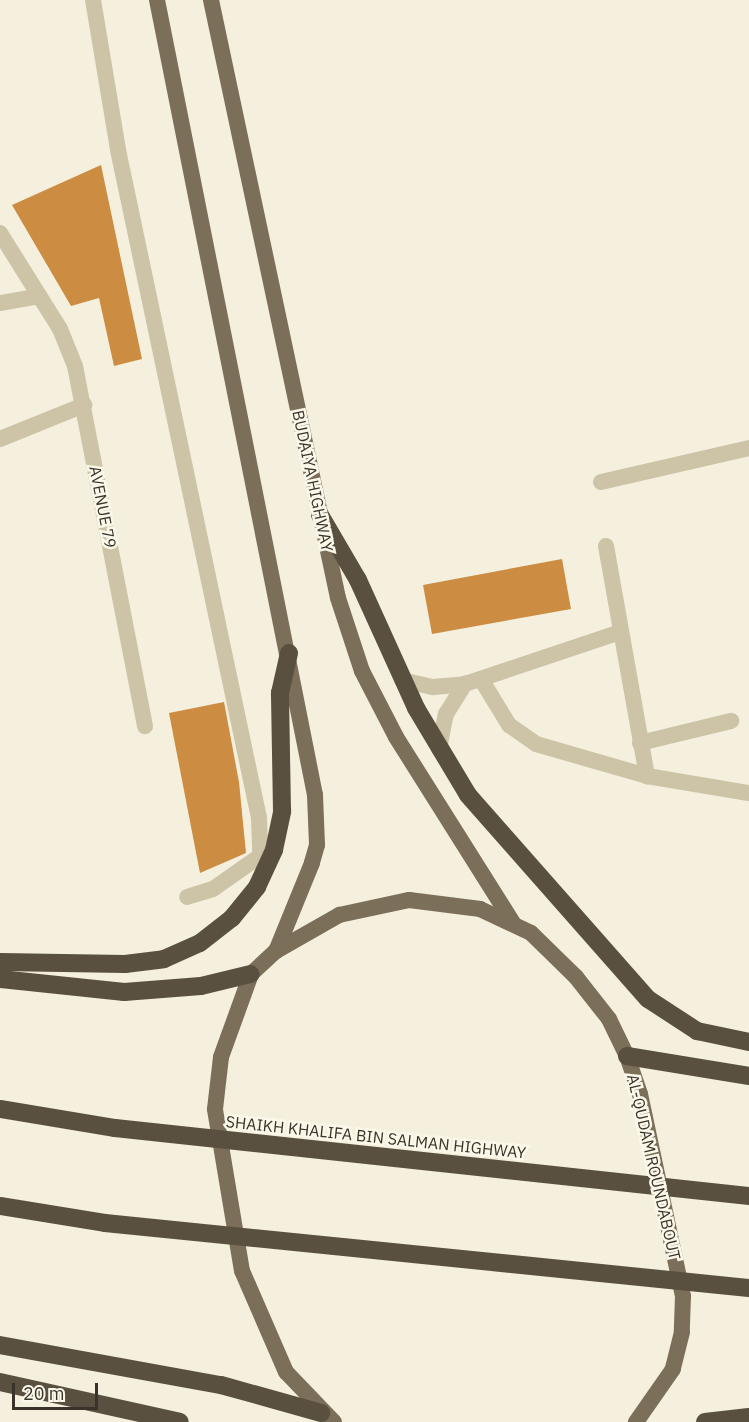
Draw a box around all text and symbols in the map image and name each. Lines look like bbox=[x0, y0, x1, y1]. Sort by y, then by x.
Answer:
street label: BUDAIYA HIGHWAY bbox=[289, 408, 337, 554]
street label: AVENUE 79 bbox=[86, 464, 120, 550]
street label: AL-QUDAM ROUNDABOUT bbox=[623, 1072, 685, 1262]
street label: SHAIKH KHALIFA BIN SALMAN HIGHWAY bbox=[225, 1112, 527, 1162]
scale bar bbox=[15, 1371, 100, 1409]
text: 20 m bbox=[23, 1382, 65, 1405]

